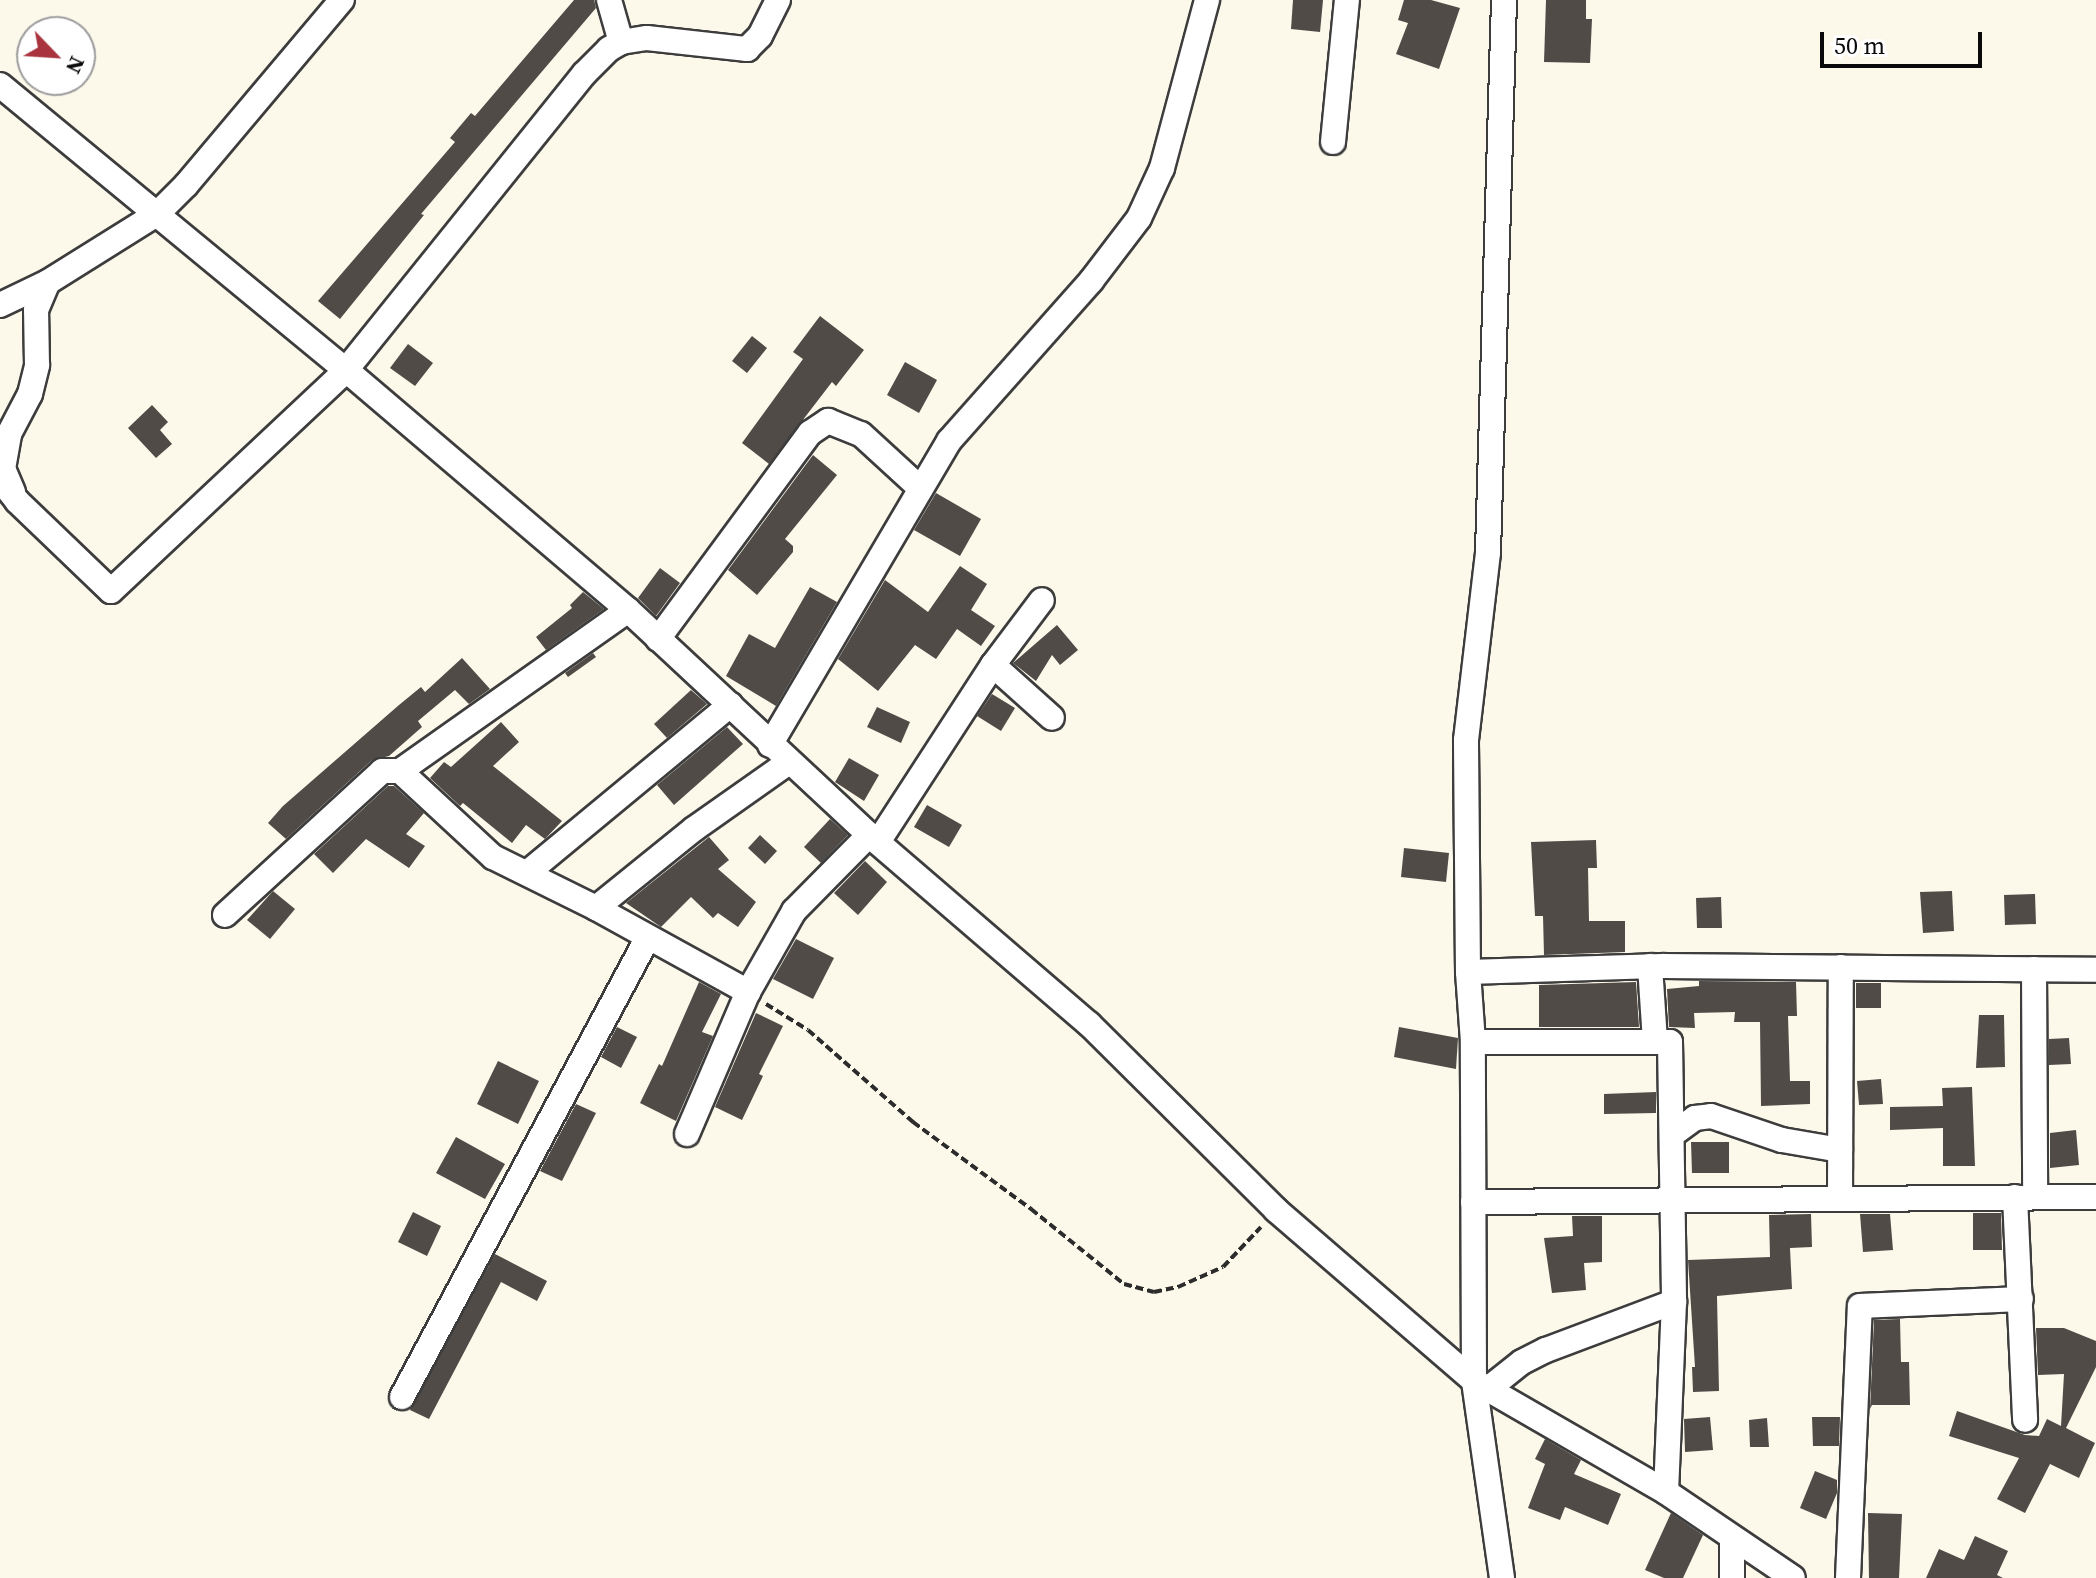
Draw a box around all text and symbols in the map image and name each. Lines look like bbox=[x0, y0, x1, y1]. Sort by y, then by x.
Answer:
north arrow bbox=[16, 16, 96, 96]
scale bar bbox=[1824, 16, 1986, 66]
text: 50 m bbox=[1834, 29, 1885, 62]
text: N bbox=[59, 52, 93, 79]

